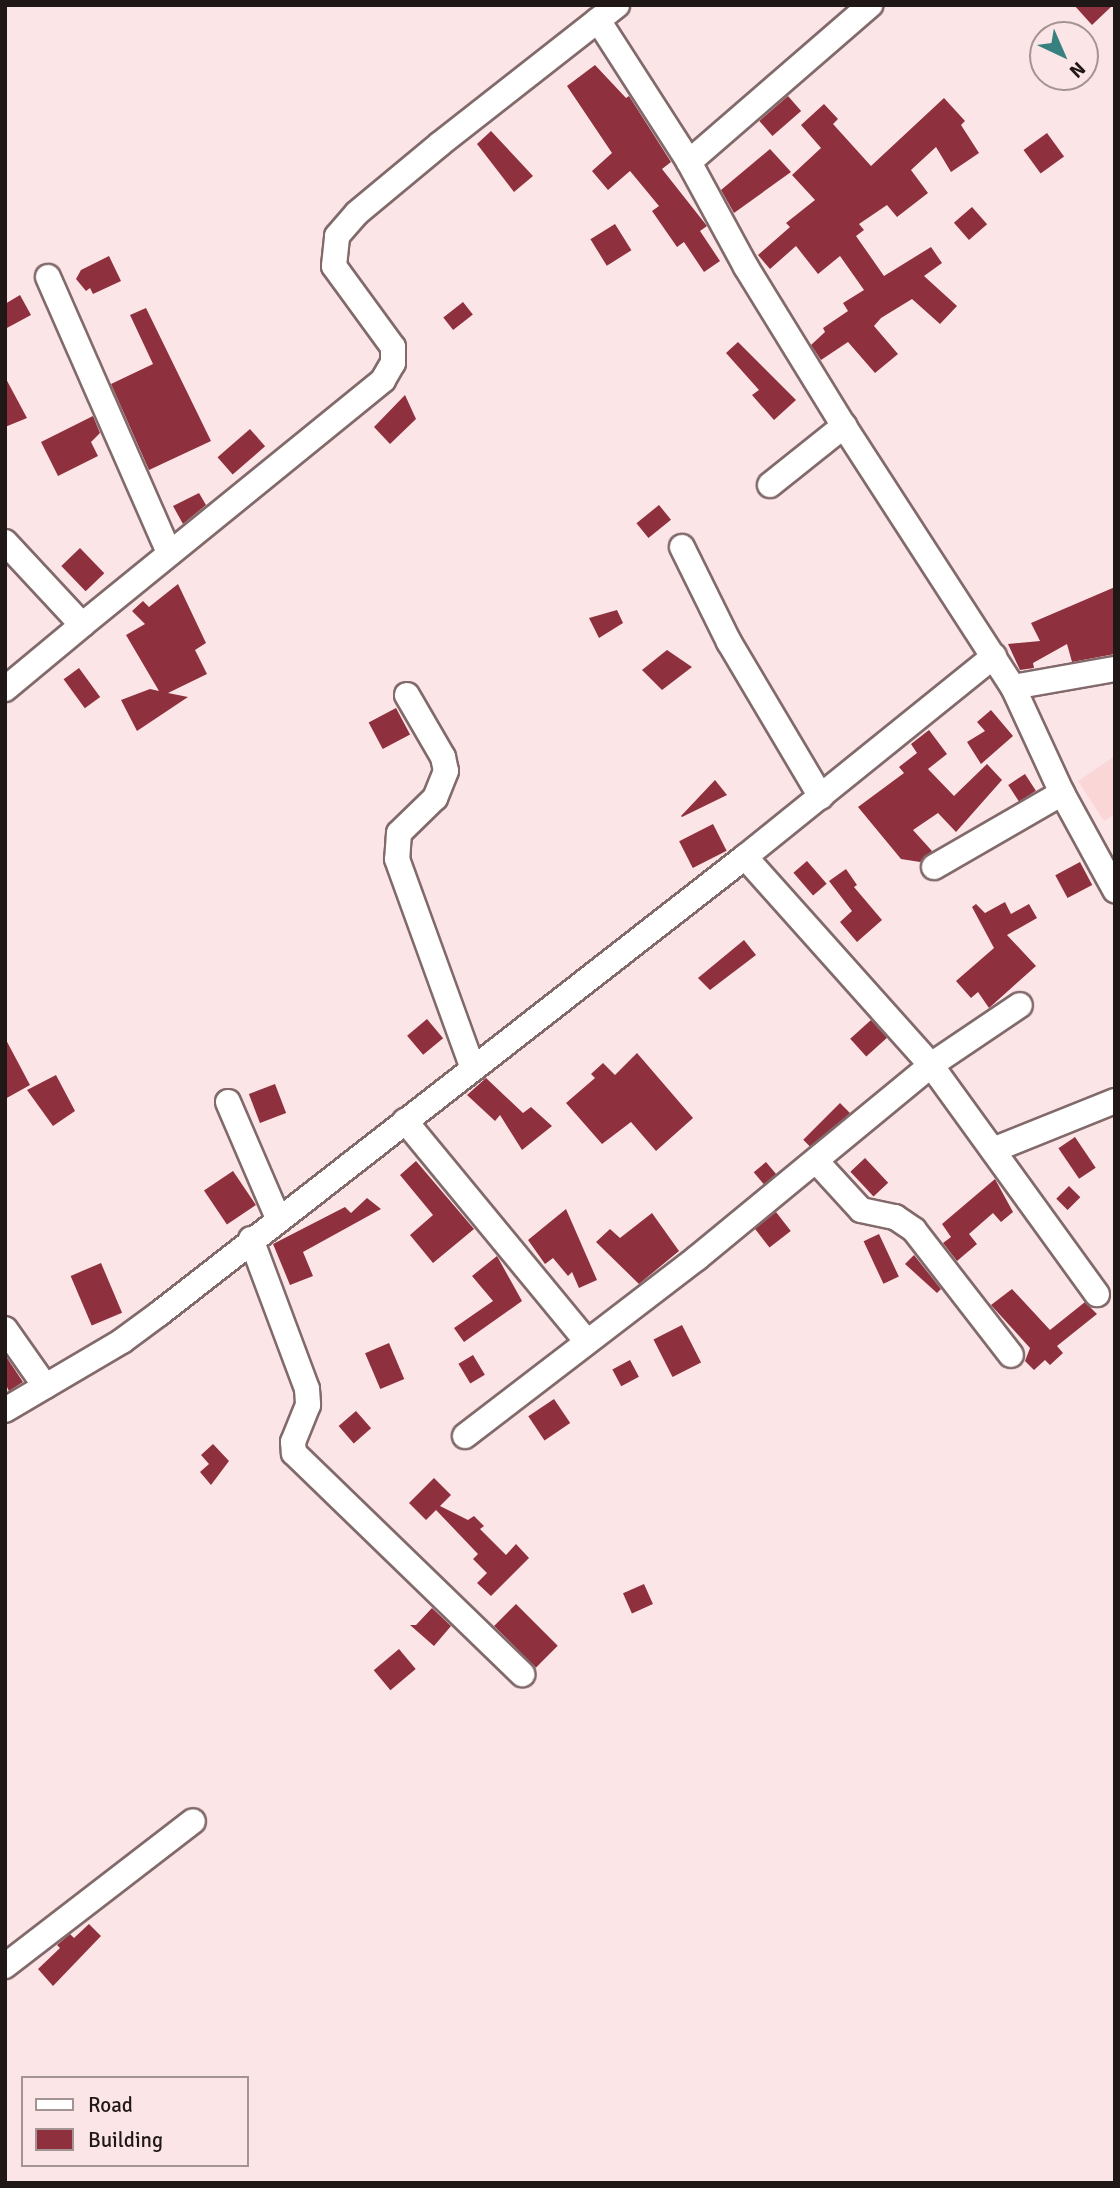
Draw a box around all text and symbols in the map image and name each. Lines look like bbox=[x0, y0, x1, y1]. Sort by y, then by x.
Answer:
north arrow bbox=[1029, 21, 1099, 91]
text: N bbox=[1064, 56, 1090, 83]
legend bbox=[21, 2076, 248, 2167]
text: Road bbox=[88, 2092, 133, 2118]
text: Building bbox=[88, 2127, 163, 2153]

